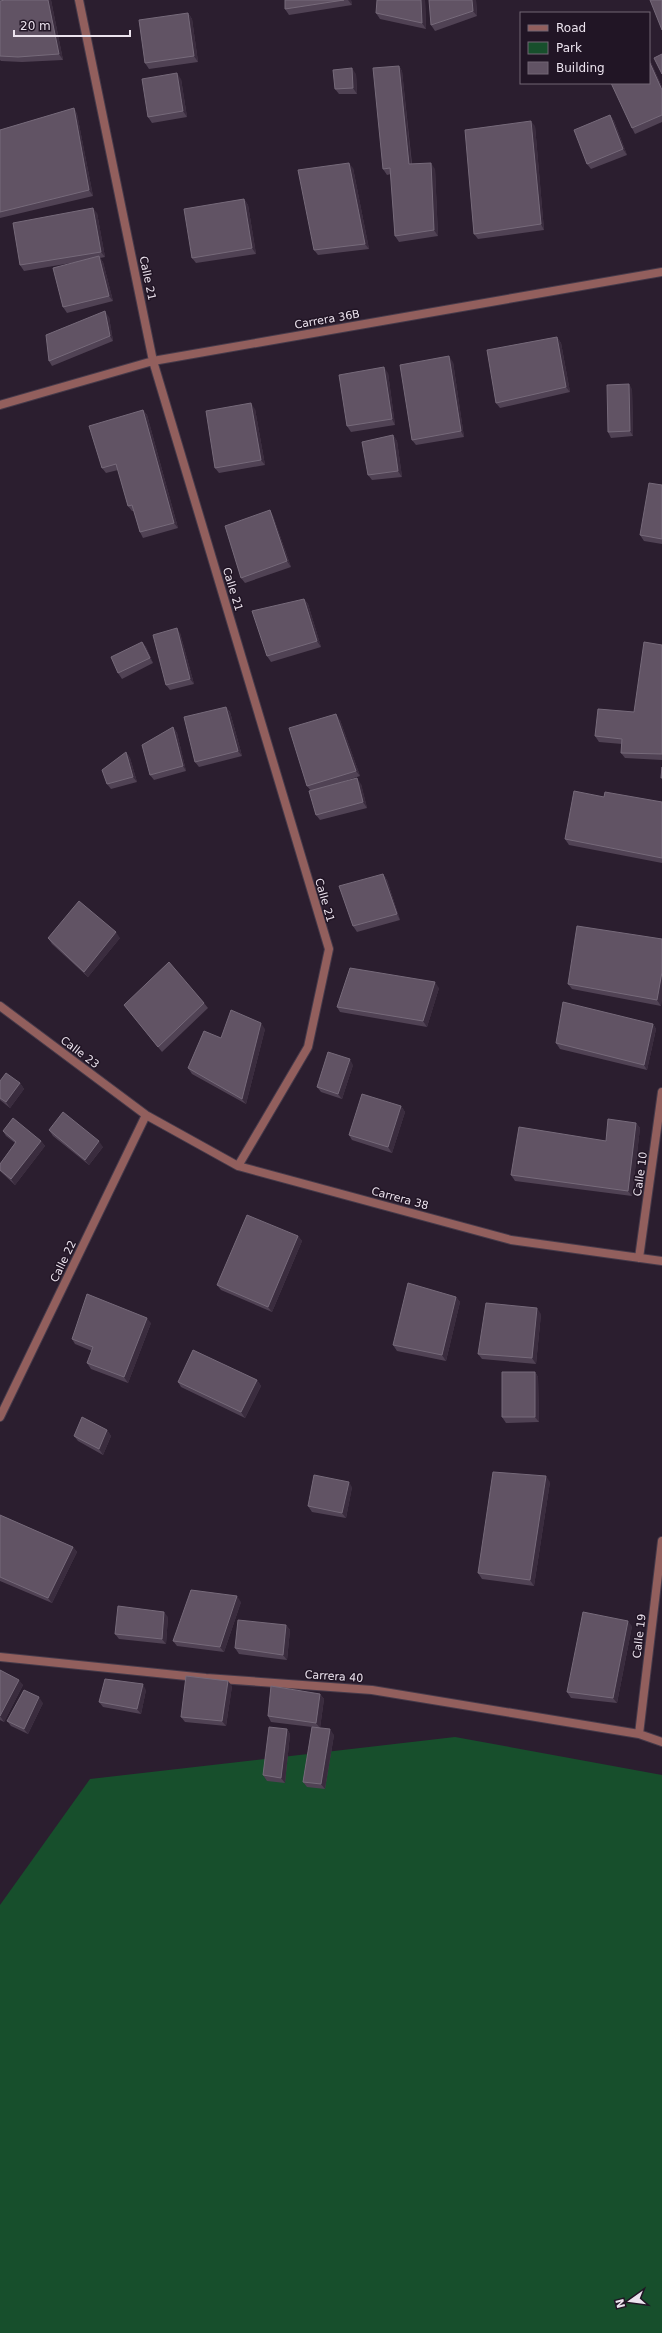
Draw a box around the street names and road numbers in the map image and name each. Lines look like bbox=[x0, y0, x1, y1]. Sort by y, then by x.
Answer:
street label: Calle 21 bbox=[136, 255, 159, 301]
street label: Carrera 36B bbox=[293, 307, 361, 332]
street label: Calle 21 bbox=[220, 566, 245, 612]
street label: Calle 21 bbox=[312, 877, 337, 923]
street label: Calle 23 bbox=[58, 1034, 101, 1071]
street label: Calle 10 bbox=[631, 1151, 650, 1197]
street label: Carrera 38 bbox=[370, 1185, 430, 1212]
street label: Calle 22 bbox=[48, 1238, 79, 1284]
street label: Calle 19 bbox=[630, 1613, 649, 1659]
street label: Carrera 40 bbox=[304, 1668, 364, 1685]

